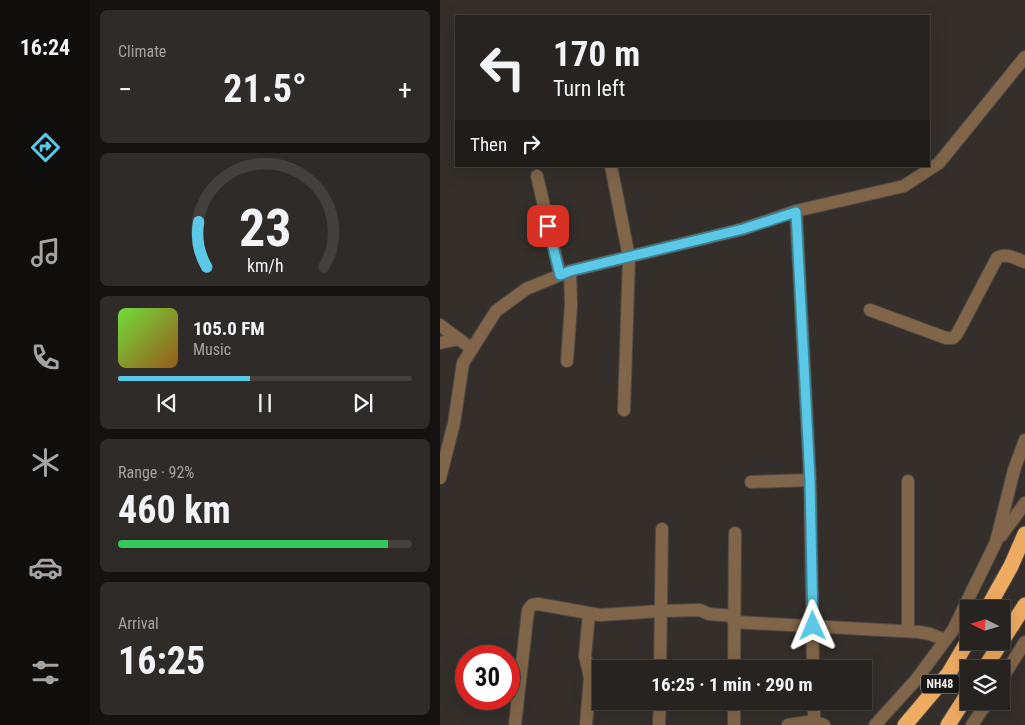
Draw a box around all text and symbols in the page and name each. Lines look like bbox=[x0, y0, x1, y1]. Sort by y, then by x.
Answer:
text: 170 m bbox=[553, 34, 640, 75]
text: 16:24 bbox=[20, 35, 70, 60]
icon: left bbox=[470, 35, 535, 100]
text: Climate bbox=[118, 42, 166, 61]
text: 21.5° bbox=[223, 67, 307, 111]
text: − bbox=[118, 73, 132, 106]
text: + bbox=[398, 73, 412, 106]
text: Turn left bbox=[553, 76, 625, 101]
icon: directions bbox=[28, 130, 63, 165]
icon: right bbox=[517, 130, 545, 158]
text: Then bbox=[470, 133, 507, 156]
text: 23 bbox=[239, 198, 291, 259]
pin bbox=[527, 205, 569, 247]
icon: arrive bbox=[534, 212, 562, 240]
icon: music bbox=[28, 235, 63, 270]
text: km/h bbox=[247, 255, 283, 276]
text: 105.0 FM bbox=[193, 317, 265, 340]
icon: phone bbox=[28, 340, 63, 375]
text: Music bbox=[193, 340, 231, 359]
icon: previous bbox=[153, 389, 181, 417]
icon: pause bbox=[251, 389, 279, 417]
icon: next bbox=[349, 389, 377, 417]
icon: climate bbox=[28, 445, 63, 480]
text: Range · 92% bbox=[118, 463, 194, 482]
text: 460 km bbox=[118, 488, 231, 532]
icon: car bbox=[28, 550, 63, 585]
position arrow bbox=[786, 599, 838, 651]
north arrow bbox=[960, 600, 1010, 650]
map controls bbox=[960, 600, 1010, 710]
text: Arrival bbox=[118, 614, 159, 633]
text: 16:25 bbox=[118, 639, 205, 683]
speed limit sign: 30 bbox=[455, 645, 520, 710]
icon: filters bbox=[28, 655, 63, 690]
button: layers bbox=[960, 660, 1010, 710]
text: 16:25 · 1 min · 290 m bbox=[651, 673, 813, 696]
road number: NH48 bbox=[921, 674, 959, 694]

